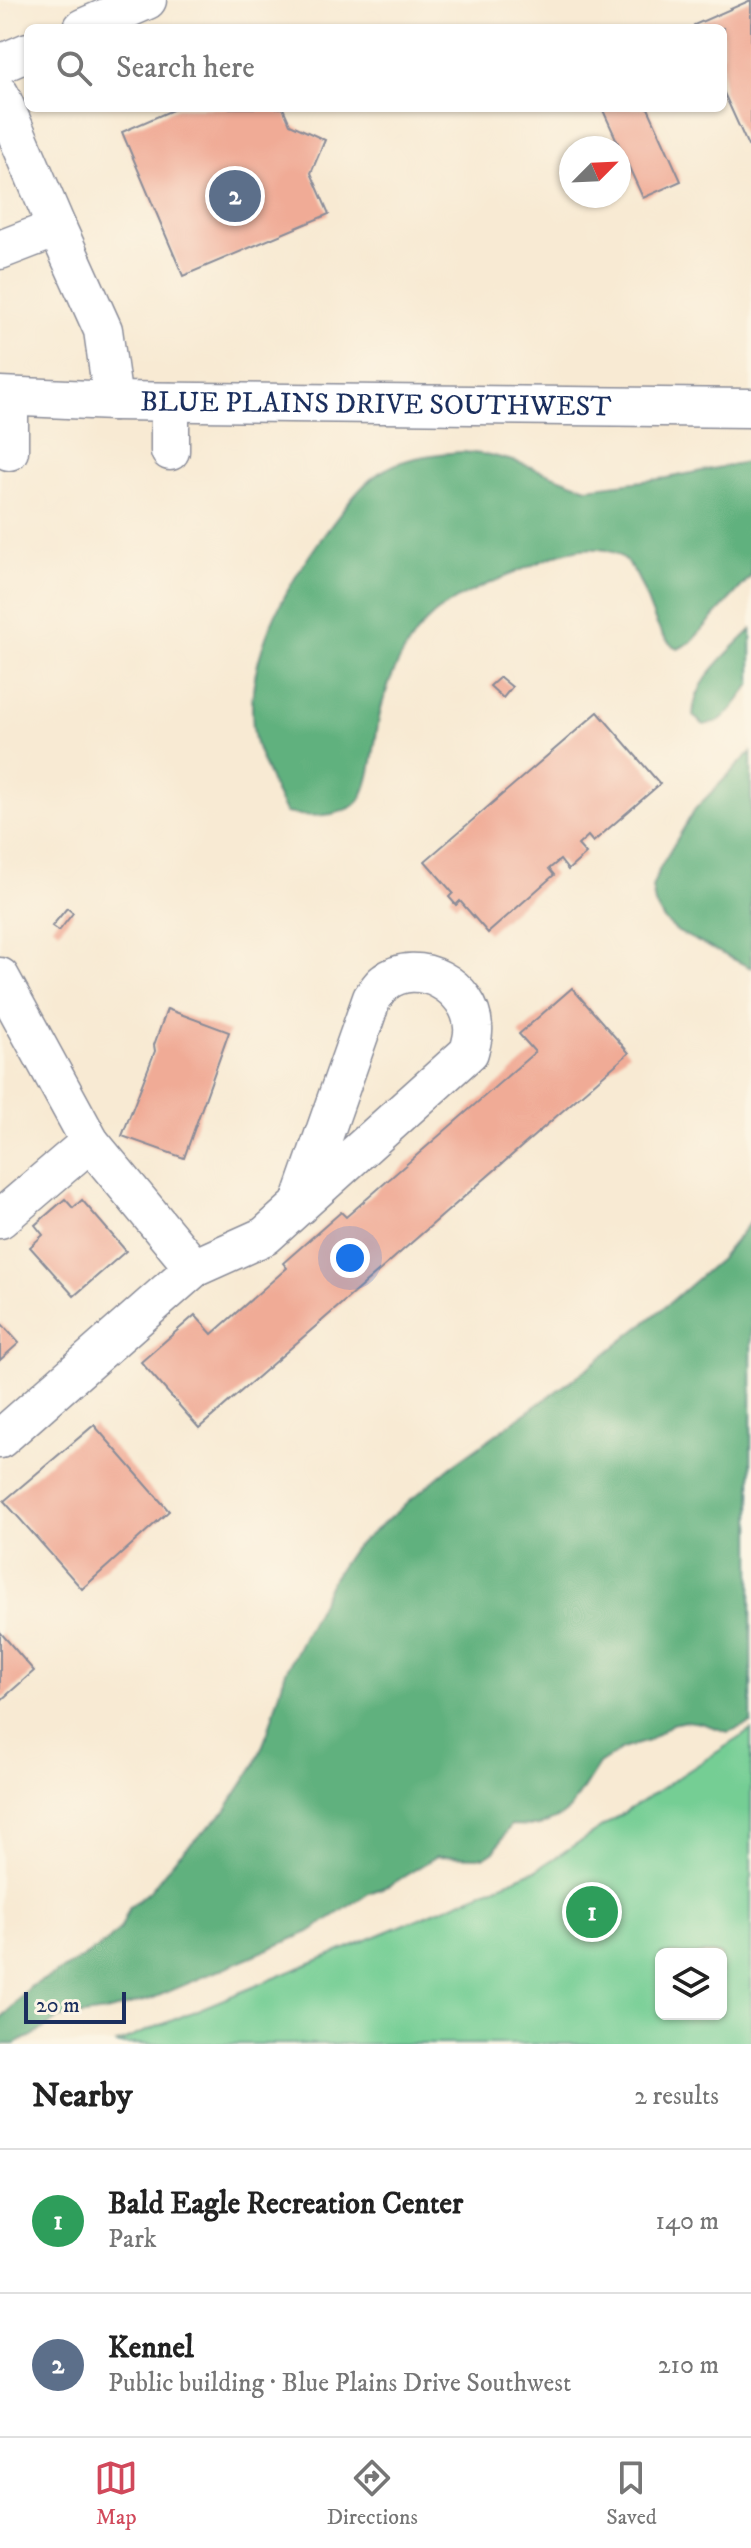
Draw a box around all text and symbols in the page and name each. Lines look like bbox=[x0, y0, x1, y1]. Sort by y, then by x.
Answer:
search box bbox=[24, 24, 727, 112]
icon: search bbox=[52, 46, 96, 90]
text: Search here bbox=[116, 50, 255, 87]
north arrow bbox=[559, 136, 631, 208]
pin: 2 bbox=[209, 166, 261, 226]
street label: BLUE PLAINS DRIVE SOUTHWEST bbox=[140, 384, 612, 424]
your location bbox=[330, 1238, 370, 1278]
pin: 1 bbox=[566, 1882, 618, 1942]
map controls bbox=[655, 1948, 727, 2020]
button: layers bbox=[655, 1948, 727, 2020]
scale bar bbox=[24, 1988, 126, 2024]
text: 20 m bbox=[36, 1992, 80, 2019]
text: Nearby bbox=[32, 2075, 133, 2117]
text: 2 results bbox=[634, 2080, 719, 2113]
text: Bald Eagle Recreation Center bbox=[108, 2186, 463, 2223]
text: 1 bbox=[53, 2205, 63, 2238]
text: 140 m bbox=[655, 2205, 719, 2238]
text: Park bbox=[108, 2223, 157, 2256]
text: Kennel bbox=[108, 2330, 194, 2367]
text: 2 bbox=[52, 2349, 64, 2382]
text: 210 m bbox=[658, 2349, 719, 2382]
text: Public building · Blue Plains Drive Southwest bbox=[108, 2367, 571, 2400]
tab: Map bbox=[94, 2456, 138, 2531]
tab: Directions bbox=[327, 2456, 418, 2531]
tab: Saved bbox=[606, 2456, 657, 2531]

